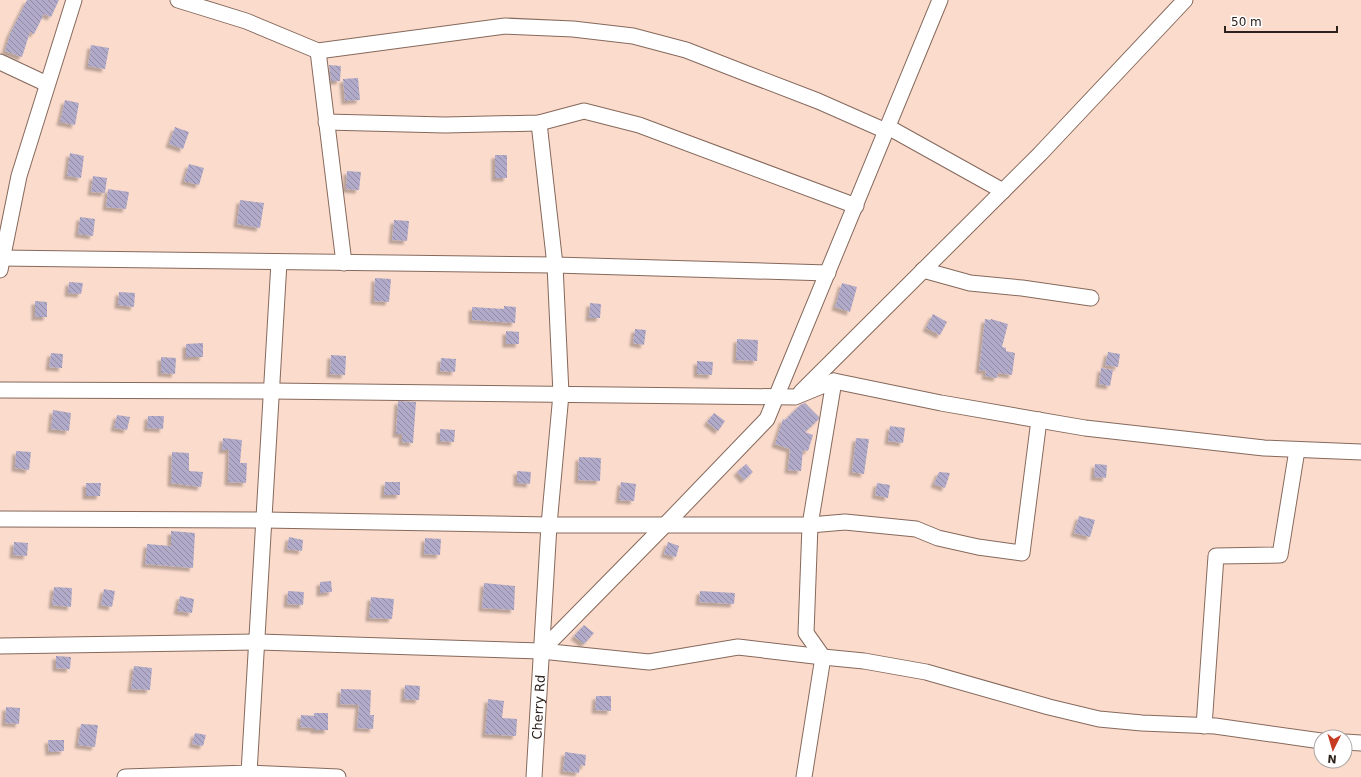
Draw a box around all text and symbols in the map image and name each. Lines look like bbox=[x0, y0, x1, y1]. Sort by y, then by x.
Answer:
scale bar bbox=[1225, 8, 1337, 34]
text: 50 m bbox=[1231, 15, 1262, 29]
street label: Cherry Rd bbox=[529, 674, 548, 740]
north arrow bbox=[1313, 729, 1353, 769]
text: N bbox=[1327, 752, 1337, 765]

